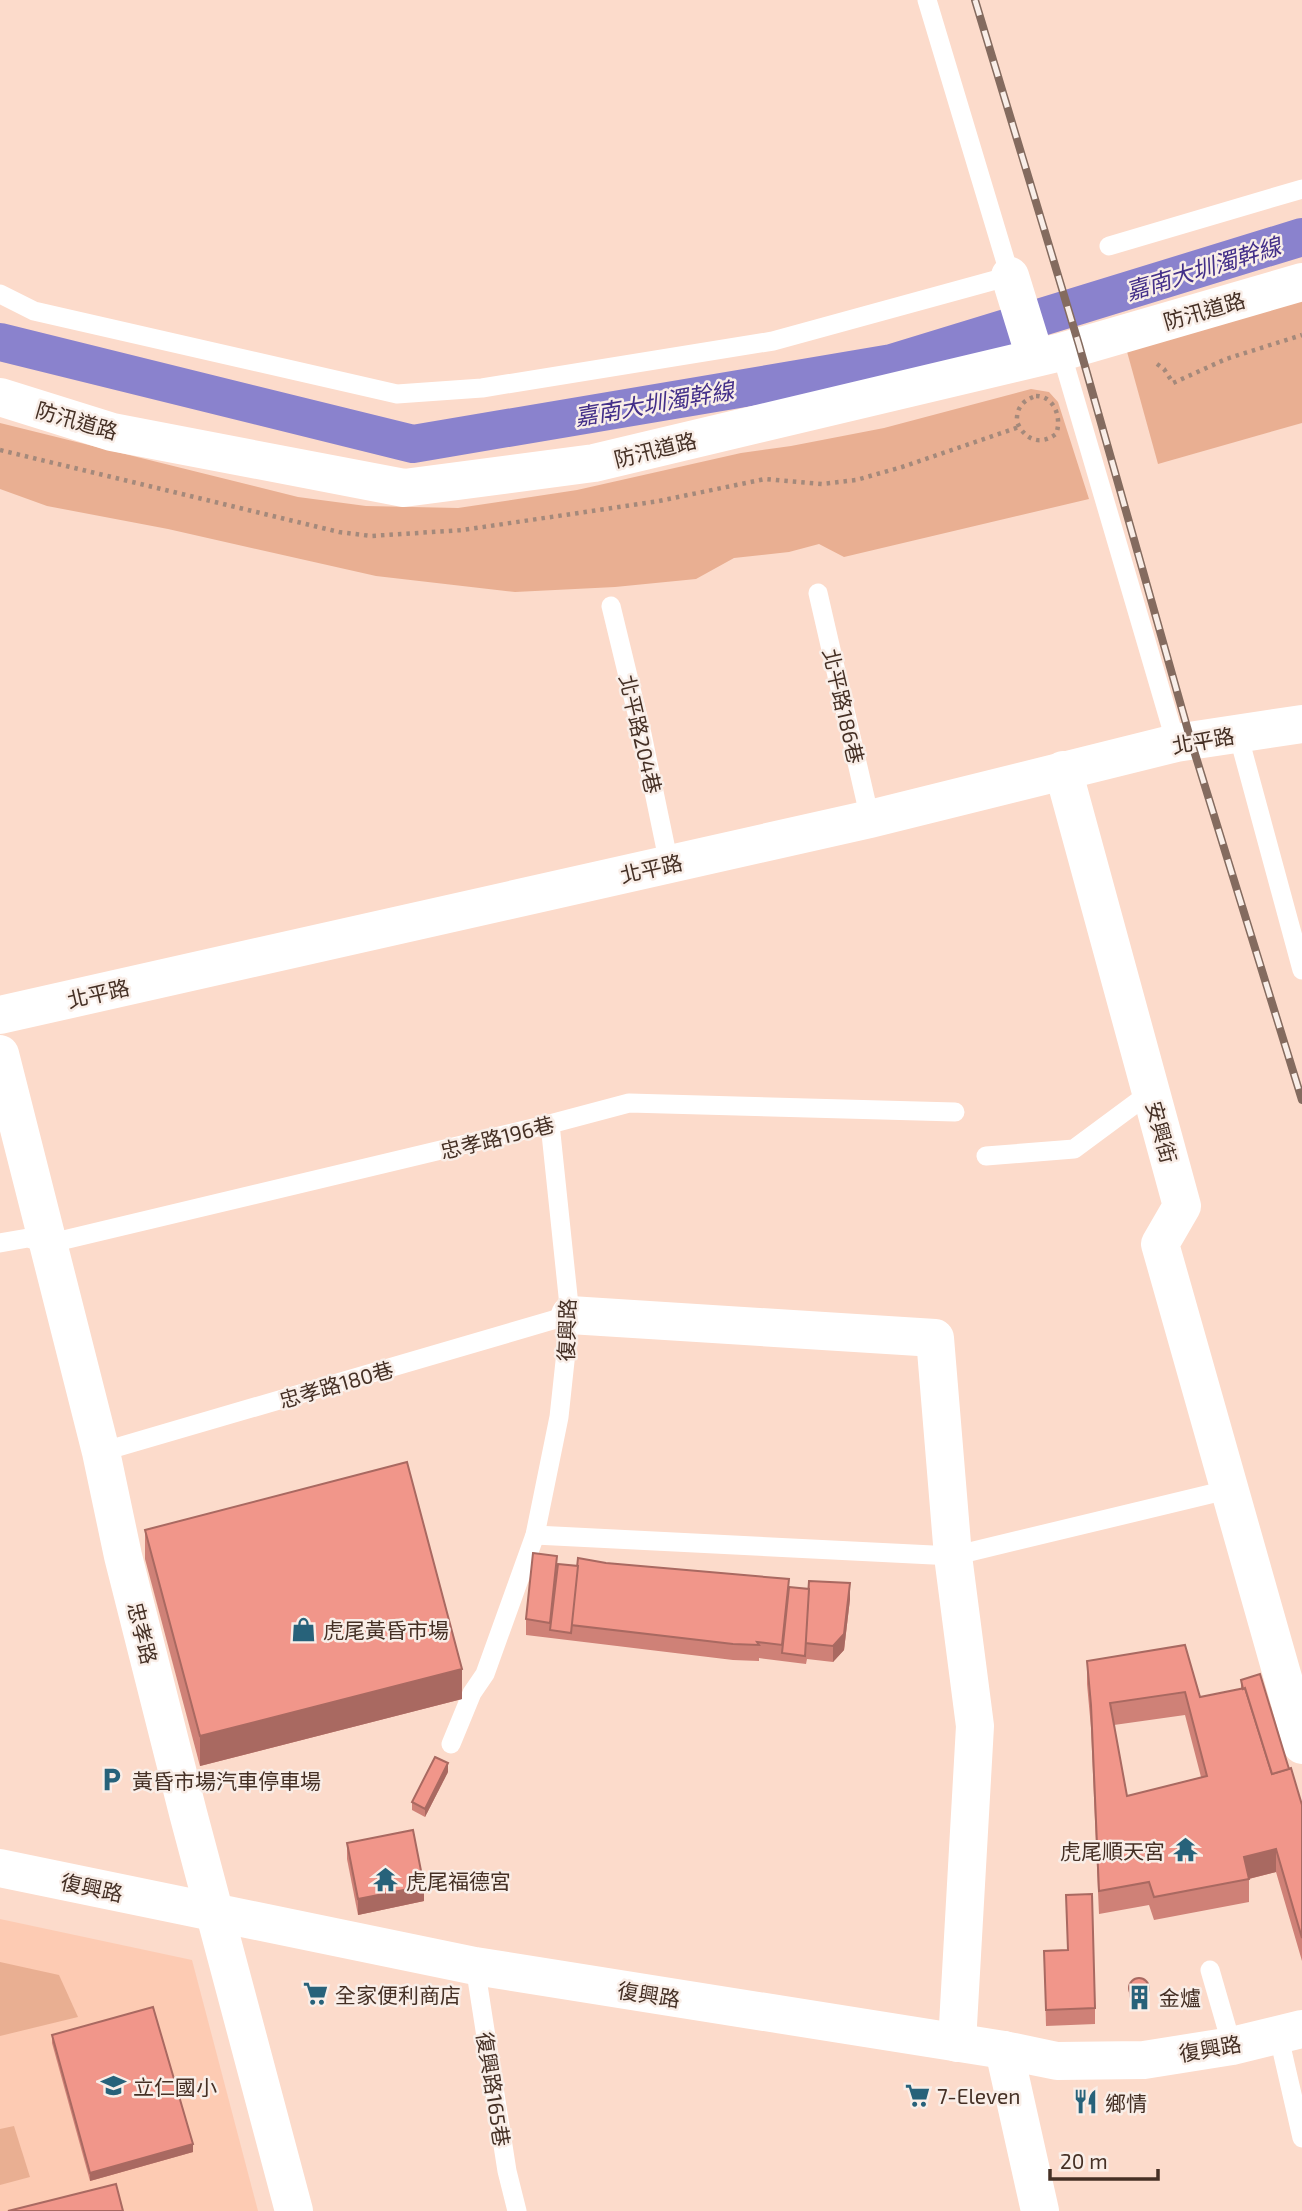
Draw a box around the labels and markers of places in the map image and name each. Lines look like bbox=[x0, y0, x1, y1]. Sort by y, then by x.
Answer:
shop icon: 虎尾黃昏市場 bbox=[289, 1615, 317, 1643]
place label: 虎尾黃昏市場 bbox=[323, 1617, 449, 1642]
parking icon: 黃昏市場汽車停車場 bbox=[98, 1766, 126, 1794]
place label: 黃昏市場汽車停車場 bbox=[132, 1768, 321, 1793]
temple icon: 虎尾順天宮 bbox=[1171, 1836, 1199, 1864]
place label: 虎尾順天宮 bbox=[1060, 1838, 1165, 1863]
temple icon: 虎尾福德宮 bbox=[372, 1866, 400, 1894]
place label: 虎尾福德宮 bbox=[406, 1868, 511, 1893]
supermarket icon: 全家便利商店 bbox=[301, 1980, 329, 2008]
place label: 全家便利商店 bbox=[335, 1982, 461, 2007]
building icon: 金爐 bbox=[1125, 1983, 1153, 2011]
place label: 金爐 bbox=[1159, 1985, 1201, 2010]
school or university icon: 立仁國小 bbox=[99, 2072, 127, 2100]
place label: 立仁國小 bbox=[133, 2074, 217, 2099]
supermarket icon: 7-Eleven bbox=[903, 2081, 931, 2109]
place label: 7-Eleven bbox=[937, 2083, 1020, 2108]
restaurant icon: 鄉情 bbox=[1071, 2088, 1099, 2116]
place label: 鄉情 bbox=[1105, 2090, 1147, 2115]

